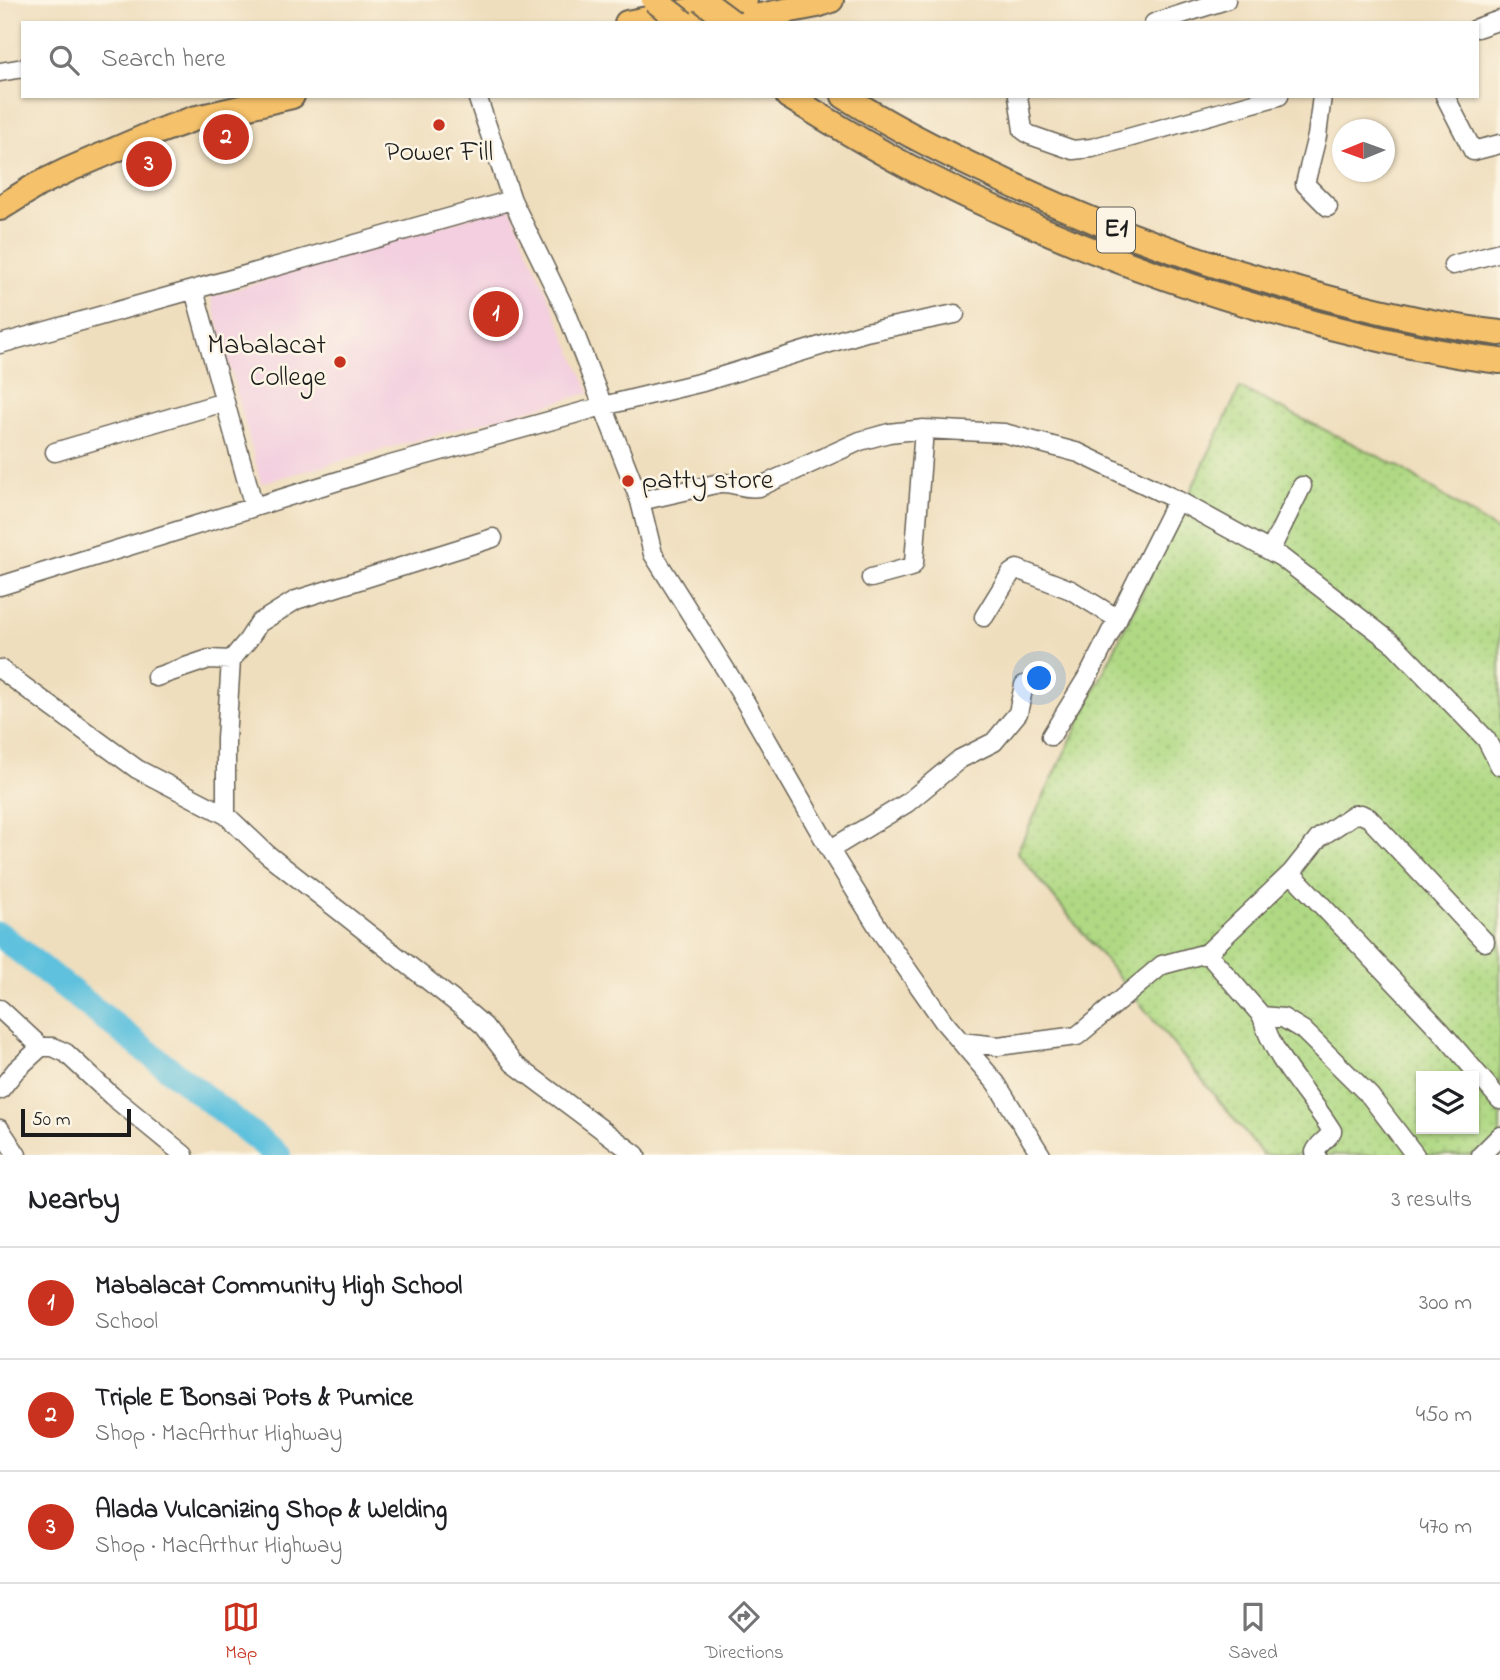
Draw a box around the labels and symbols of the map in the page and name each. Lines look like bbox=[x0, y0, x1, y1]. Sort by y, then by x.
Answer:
pin: 2 bbox=[203, 111, 249, 163]
marker: Power Fill bbox=[431, 117, 447, 133]
north arrow bbox=[1332, 119, 1395, 182]
place label: Power Fill bbox=[385, 133, 493, 174]
pin: 3 bbox=[126, 138, 172, 190]
road number: E1 bbox=[1097, 207, 1135, 252]
pin: 1 bbox=[473, 288, 519, 340]
place label: Mabalacat College bbox=[207, 326, 326, 399]
marker: Mabalacat College bbox=[332, 354, 348, 370]
place label: patty store bbox=[642, 461, 774, 502]
marker: patty store bbox=[620, 473, 636, 489]
your location bbox=[1022, 661, 1056, 695]
scale bar bbox=[21, 1106, 131, 1138]

